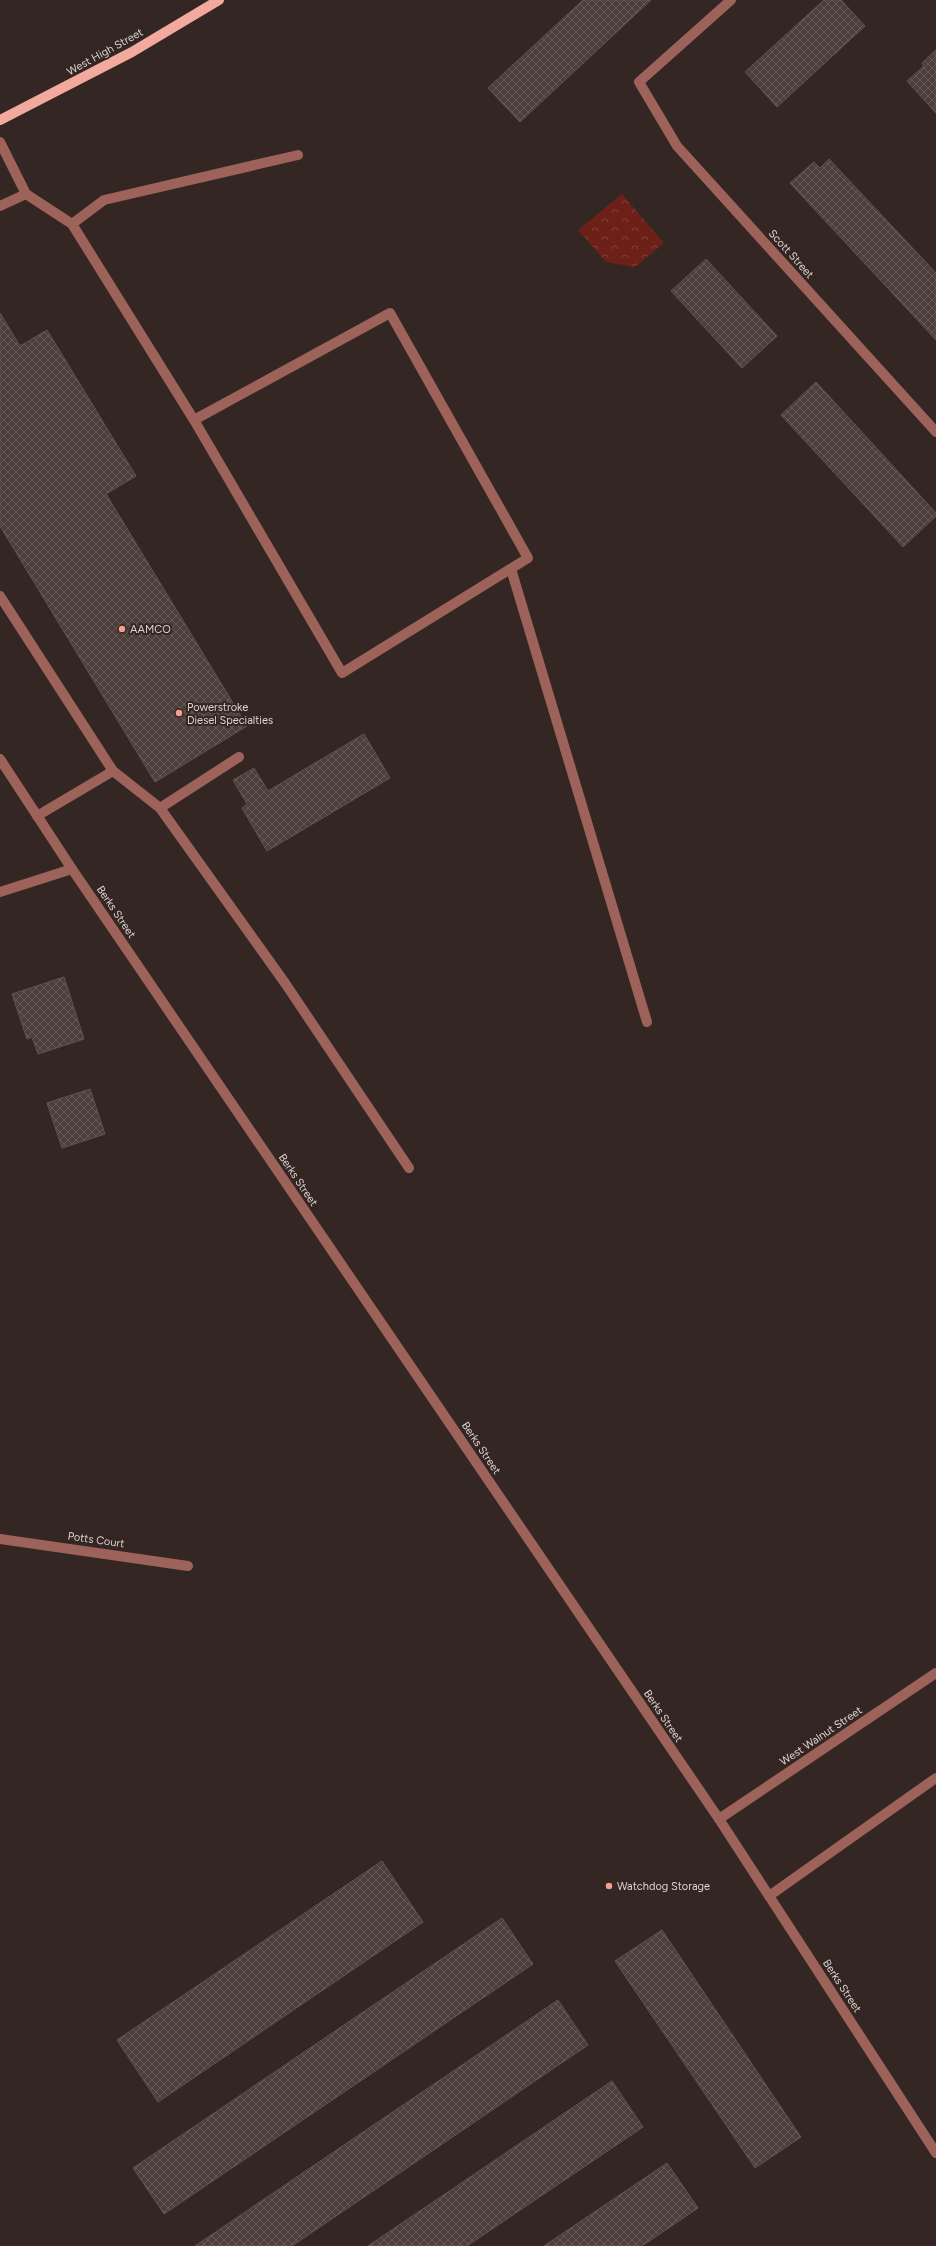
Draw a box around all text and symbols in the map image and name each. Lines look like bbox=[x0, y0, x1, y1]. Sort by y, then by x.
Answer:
street label: West High Street bbox=[65, 26, 145, 78]
street label: Scott Street bbox=[766, 227, 816, 281]
place label: AAMCO bbox=[130, 623, 171, 636]
marker: AAMCO bbox=[117, 624, 127, 634]
place label: Powerstroke Diesel Specialties bbox=[187, 701, 273, 727]
marker: Powerstroke Diesel Specialties bbox=[174, 708, 184, 718]
street label: Berks Street bbox=[94, 883, 138, 941]
street label: Berks Street bbox=[276, 1151, 320, 1209]
street label: Berks Street bbox=[459, 1419, 503, 1477]
street label: Potts Court bbox=[67, 1530, 125, 1550]
street label: Berks Street bbox=[641, 1687, 685, 1745]
street label: West Walnut Street bbox=[777, 1704, 865, 1768]
place label: Watchdog Storage bbox=[617, 1880, 710, 1893]
marker: Watchdog Storage bbox=[604, 1881, 614, 1891]
street label: Berks Street bbox=[820, 1957, 864, 2015]

